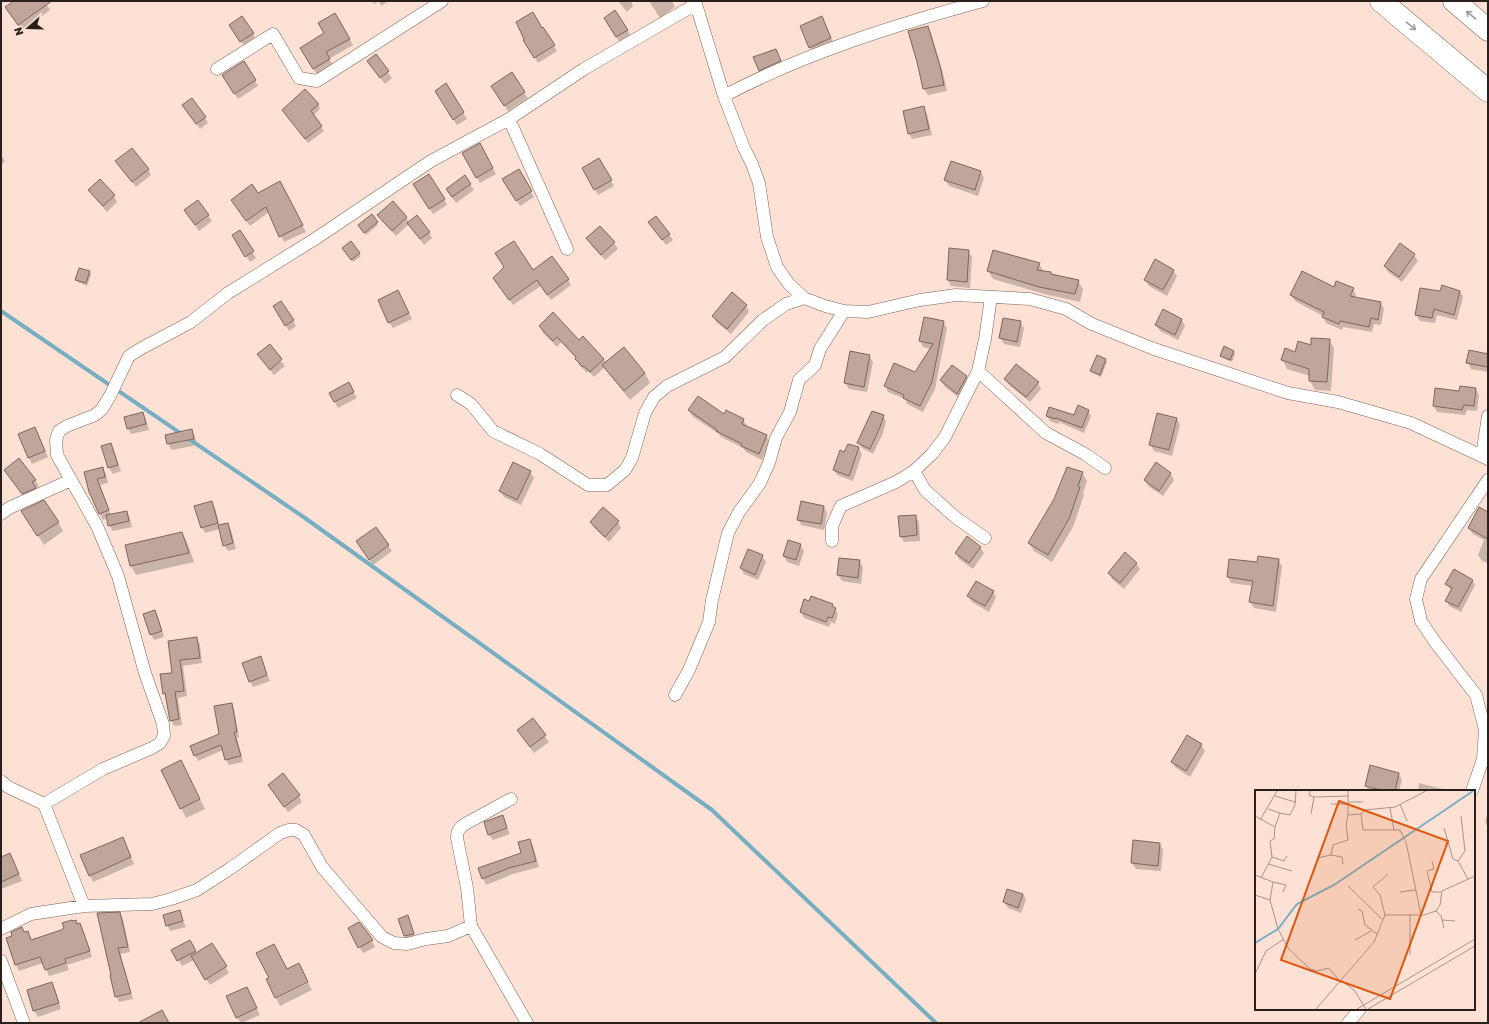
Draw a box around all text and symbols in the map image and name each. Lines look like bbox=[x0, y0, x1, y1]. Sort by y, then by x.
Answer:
north arrow bbox=[8, 8, 48, 48]
one-way arrow bbox=[1466, 11, 1476, 20]
one-way arrow bbox=[1405, 22, 1416, 31]
text: N bbox=[12, 25, 27, 37]
inset map bbox=[1255, 790, 1475, 1010]

